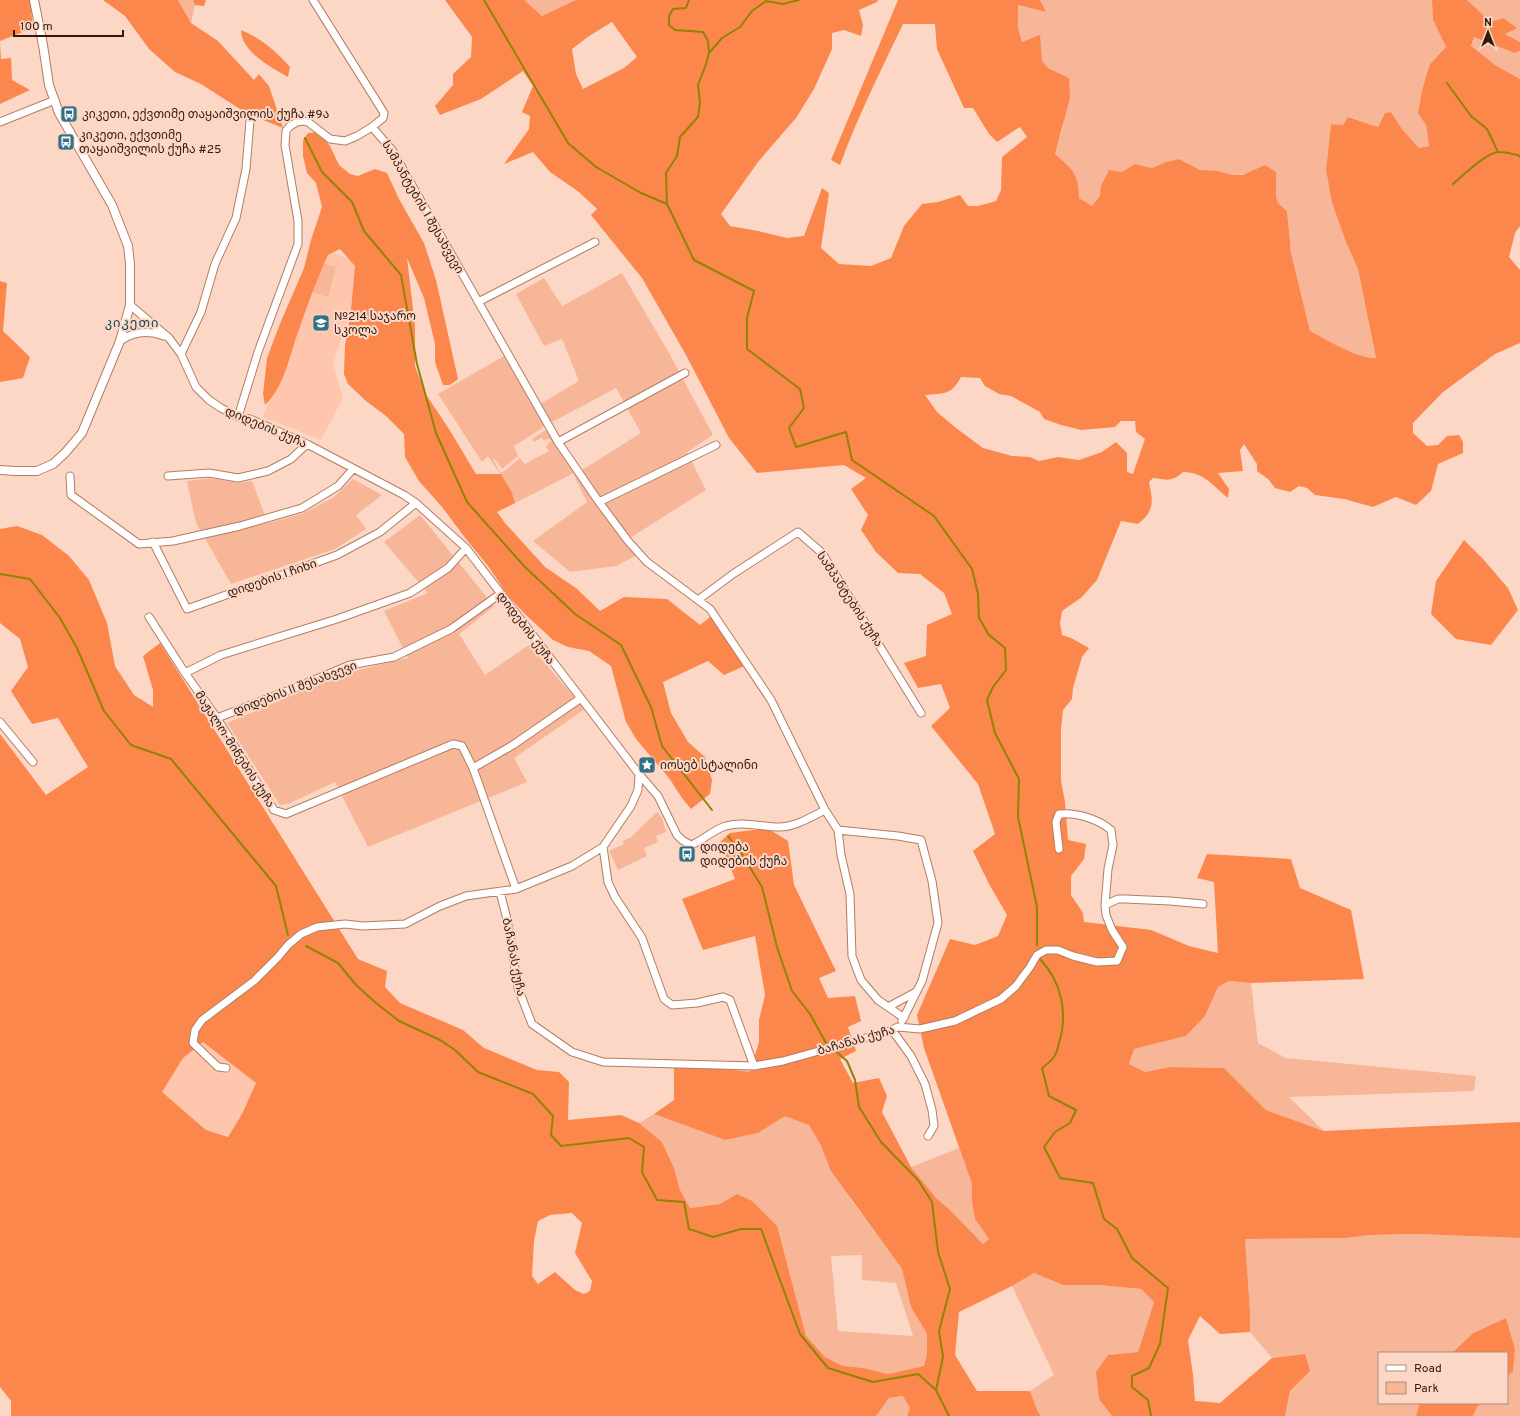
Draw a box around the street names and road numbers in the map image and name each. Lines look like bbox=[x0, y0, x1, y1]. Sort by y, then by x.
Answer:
street label: სამპანტების I შესახვევი bbox=[377, 138, 467, 277]
street label: დიდების ქუჩა bbox=[222, 404, 309, 452]
street label: სამპანტების ქუჩა bbox=[812, 549, 886, 650]
street label: დიდების I ჩიხი bbox=[225, 556, 319, 602]
street label: დიდების ქუჩა bbox=[493, 589, 558, 668]
street label: დიდების II შესახვევი bbox=[231, 658, 360, 720]
street label: მაჟალო-მიწების ქუჩა bbox=[190, 688, 278, 811]
street label: ბაჩანას ქუჩა bbox=[498, 917, 528, 998]
street label: ბაჩანას ქუჩა bbox=[816, 1022, 897, 1060]

